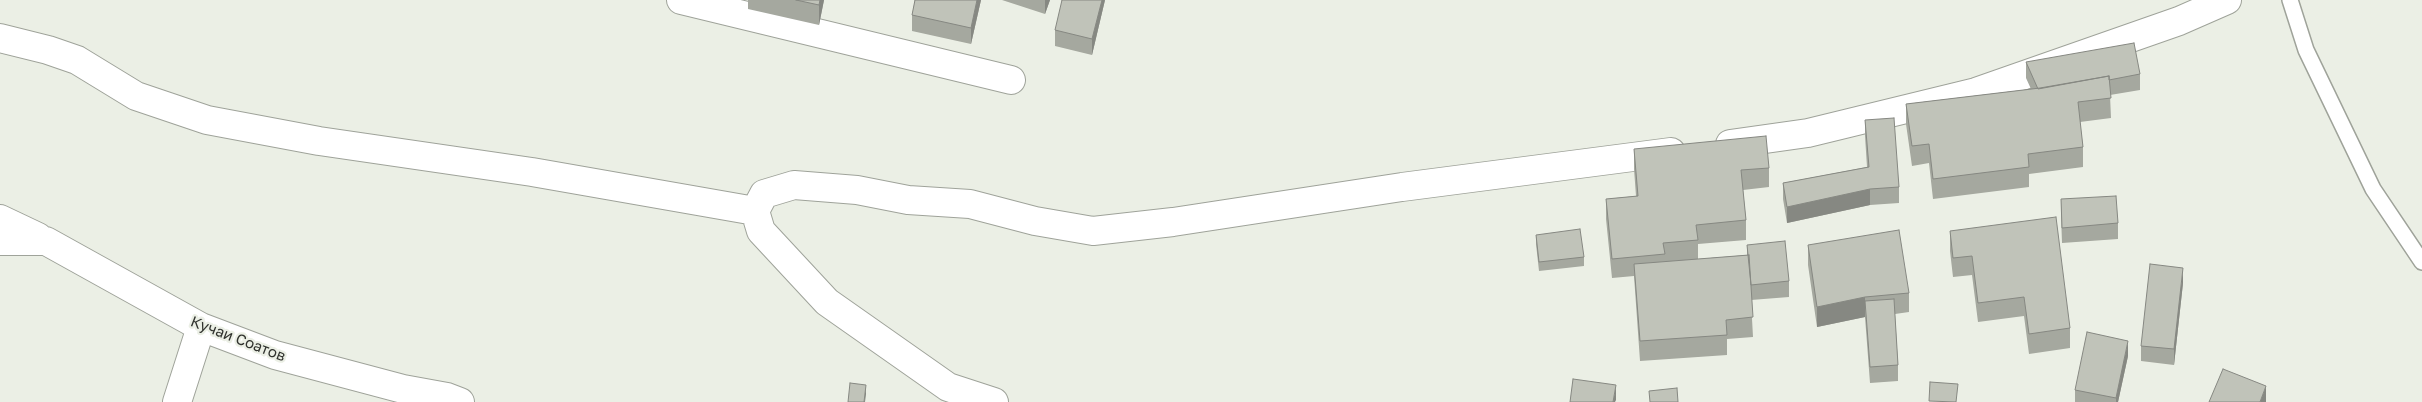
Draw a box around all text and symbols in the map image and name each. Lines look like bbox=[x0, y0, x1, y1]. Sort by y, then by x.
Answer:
street label: Кучаи Соатов bbox=[188, 313, 288, 365]

